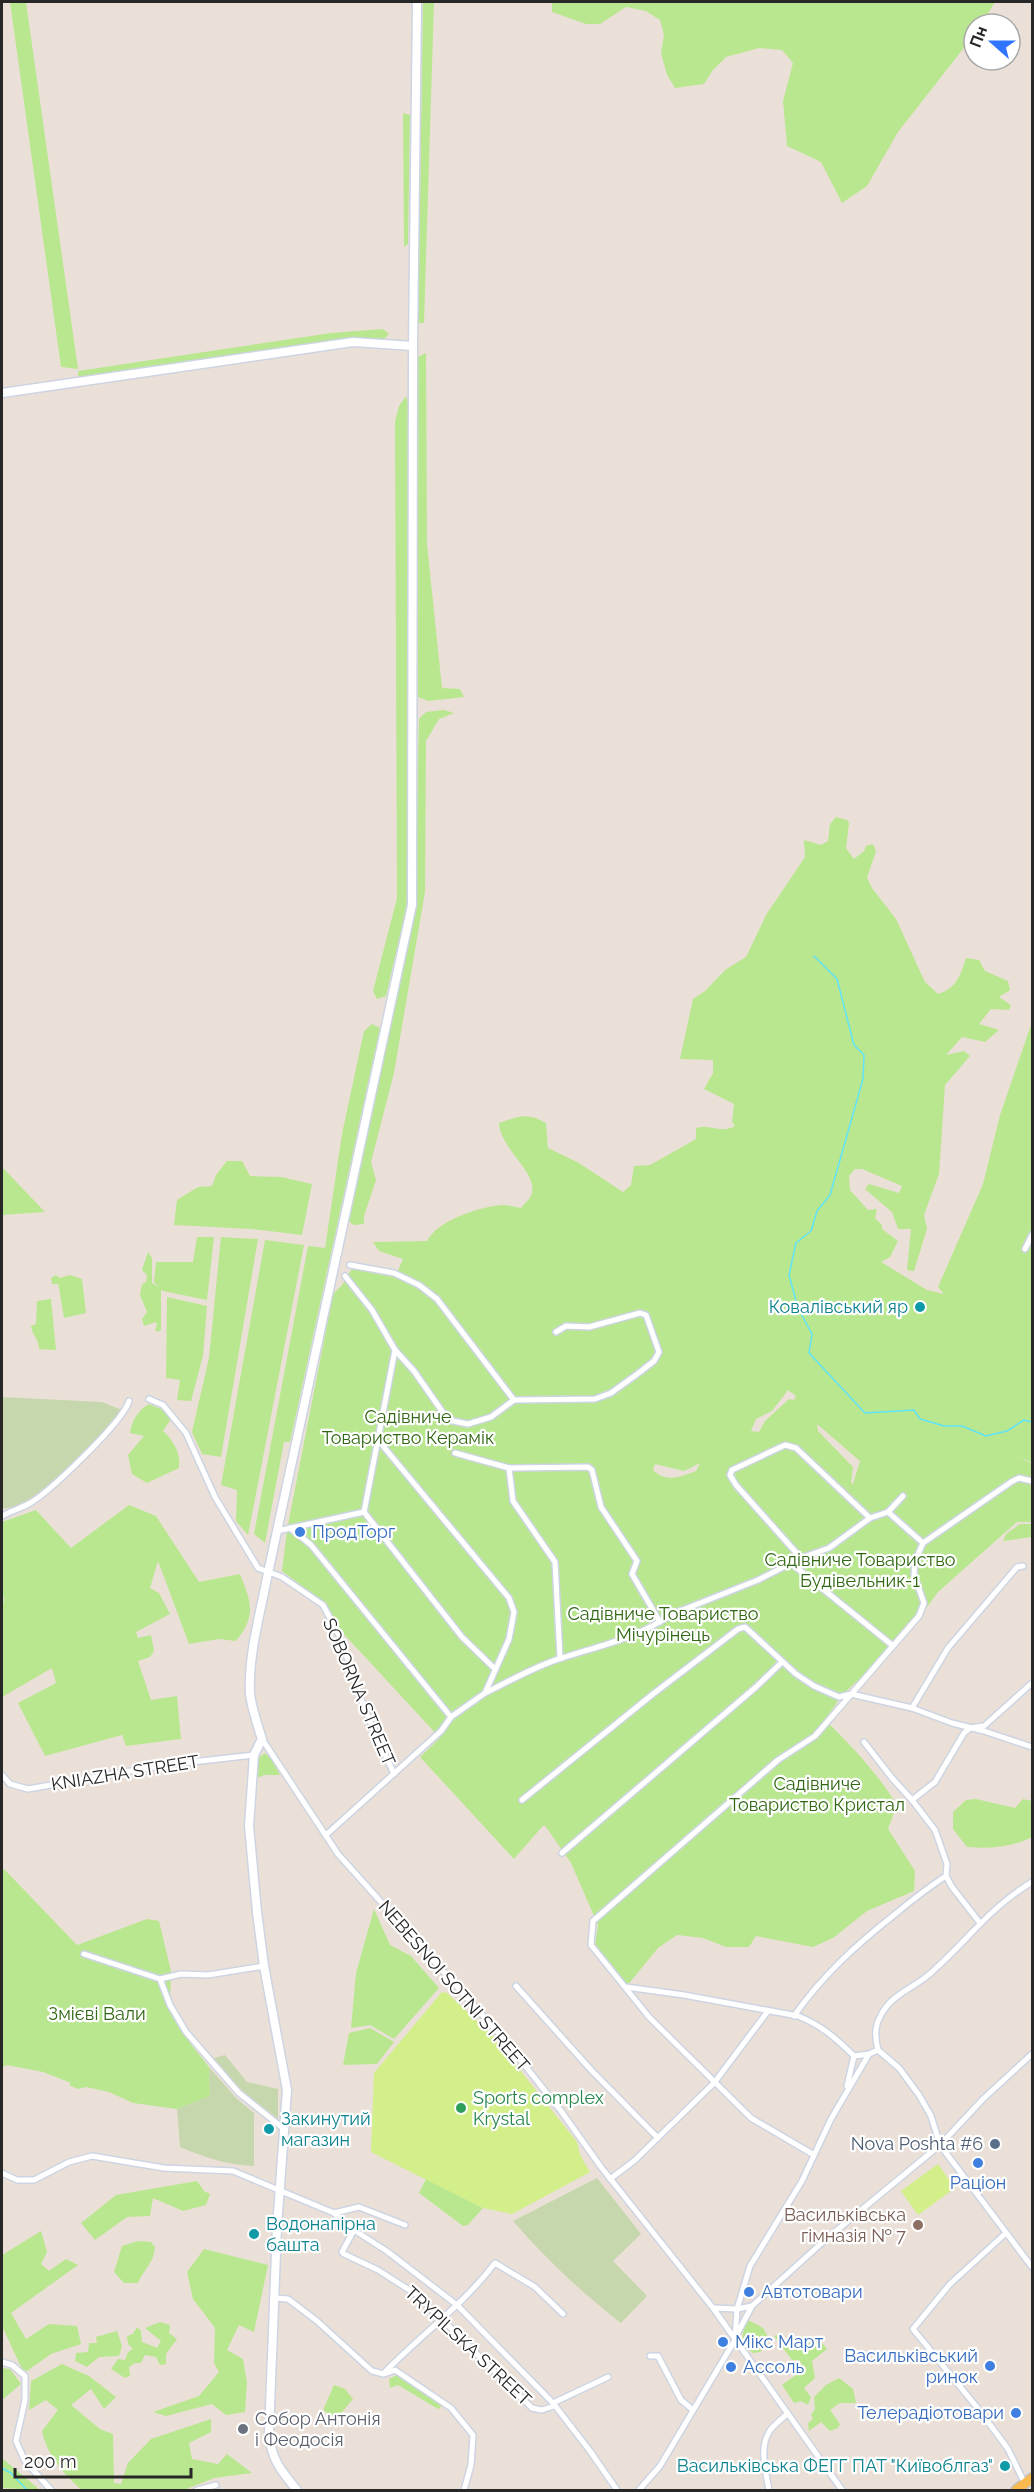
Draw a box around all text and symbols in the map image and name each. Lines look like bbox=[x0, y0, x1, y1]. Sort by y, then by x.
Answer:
north arrow bbox=[962, 12, 1022, 72]
text: Пн bbox=[966, 23, 991, 50]
place label: Ковалівський яр bbox=[769, 1296, 908, 1317]
marker: Ковалівський яр bbox=[913, 1300, 927, 1314]
park label: Садівниче Товариство Керамік bbox=[322, 1406, 494, 1448]
place label: ПродТорг bbox=[312, 1521, 395, 1542]
marker: ПродТорг bbox=[293, 1525, 307, 1539]
park label: Садівниче Товариство Будівельник-1 bbox=[765, 1549, 956, 1591]
park label: Садівниче Товариство Мічурінець bbox=[568, 1603, 759, 1645]
street label: SOBORNA STREET bbox=[319, 1615, 400, 1769]
street label: KNIAZHA STREET bbox=[49, 1750, 200, 1795]
park label: Садівниче Товариство Кристал bbox=[729, 1773, 905, 1815]
street label: NEBESNOI SOTNI STREET bbox=[374, 1896, 534, 2075]
park label: Змієві Вали bbox=[48, 2003, 146, 2024]
place label: Sports complex Krystal bbox=[473, 2087, 604, 2129]
marker: Sports complex Krystal bbox=[454, 2101, 468, 2115]
place label: Закинутий магазин bbox=[281, 2108, 371, 2150]
marker: Закинутий магазин bbox=[262, 2122, 276, 2136]
place label: Nova Poshta #6 bbox=[851, 2133, 983, 2154]
marker: Nova Poshta #6 bbox=[988, 2137, 1002, 2151]
marker: Раціон bbox=[971, 2156, 985, 2170]
place label: Раціон bbox=[950, 2172, 1006, 2193]
place label: Васильківська гімназія № 7 bbox=[784, 2204, 906, 2246]
place label: Водонапірна башта bbox=[266, 2213, 376, 2255]
marker: Васильківська гімназія № 7 bbox=[911, 2218, 925, 2232]
marker: Водонапірна башта bbox=[247, 2227, 261, 2241]
place label: Автотовари bbox=[761, 2281, 863, 2302]
street label: TRYPILSKA STREET bbox=[401, 2282, 536, 2410]
marker: Автотовари bbox=[742, 2285, 756, 2299]
place label: Мікс Март bbox=[735, 2331, 824, 2352]
marker: Мікс Март bbox=[716, 2335, 730, 2349]
place label: Васильківський ринок bbox=[844, 2345, 978, 2387]
place label: Ассоль bbox=[743, 2356, 804, 2377]
marker: Васильківський ринок bbox=[983, 2359, 997, 2373]
marker: Ассоль bbox=[724, 2360, 738, 2374]
place label: Телерадіотовари bbox=[857, 2402, 1004, 2423]
marker: Телерадіотовари bbox=[1009, 2406, 1023, 2420]
place label: Собор Антонія і Феодосія bbox=[255, 2408, 381, 2450]
marker: Собор Антонія і Феодосія bbox=[236, 2422, 250, 2436]
scale bar bbox=[15, 2441, 190, 2479]
text: 200 m bbox=[24, 2451, 77, 2472]
place label: Васильківська ФЕГГ ПАТ "Київоблгаз" bbox=[677, 2455, 993, 2476]
marker: Васильківська ФЕГГ ПАТ "Київоблгаз" bbox=[998, 2459, 1012, 2473]

